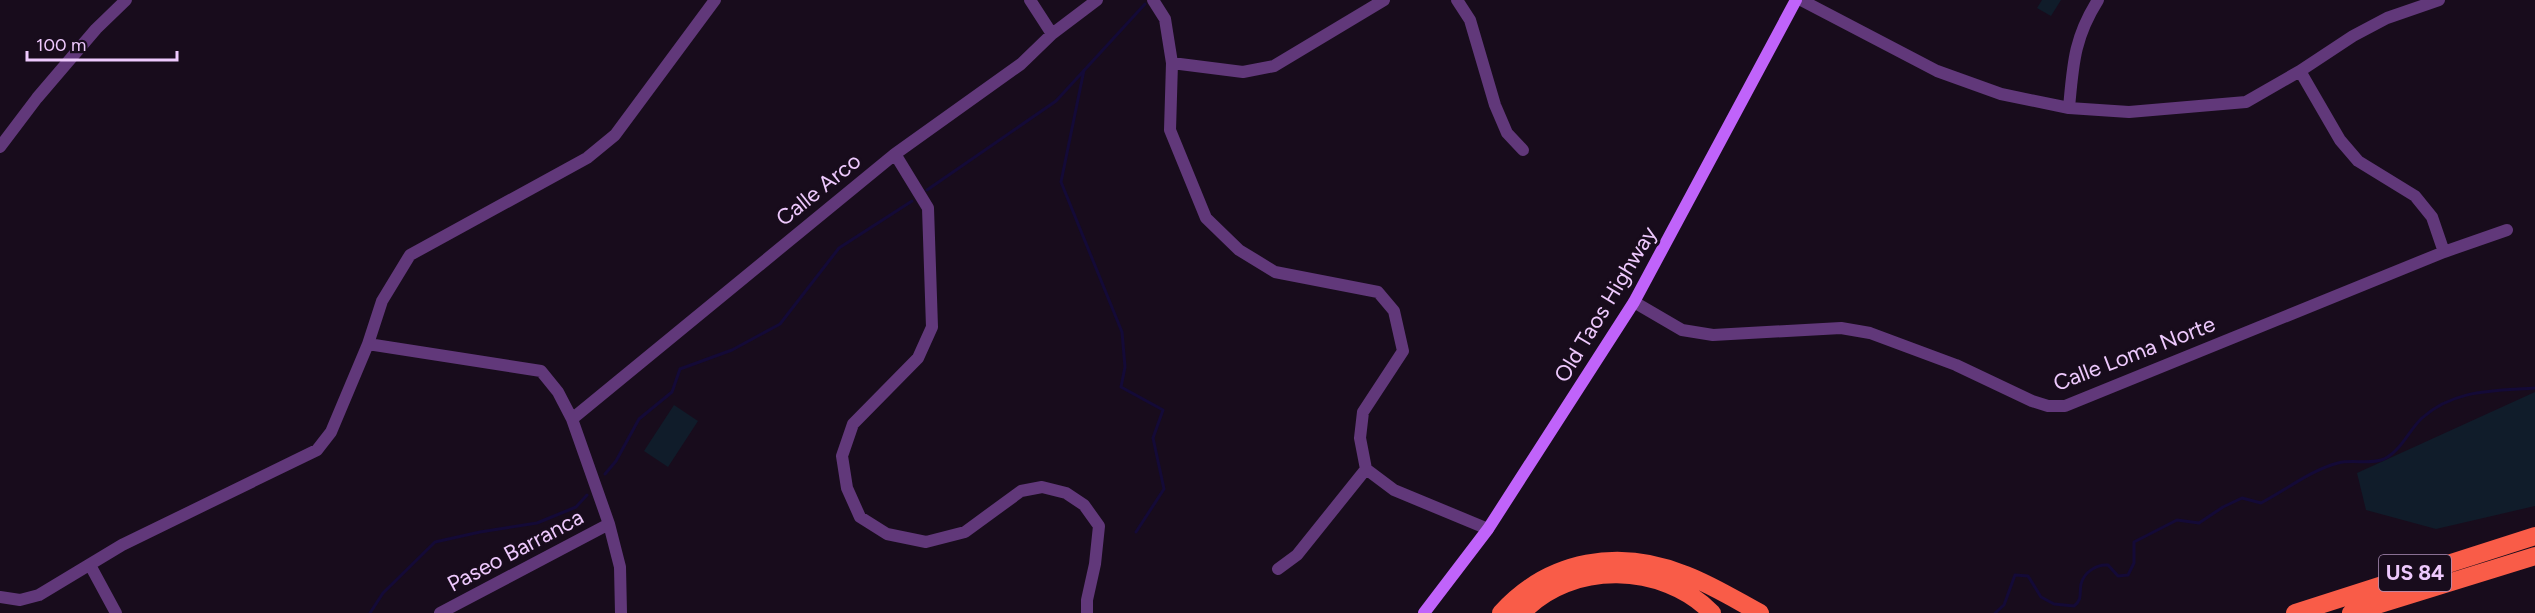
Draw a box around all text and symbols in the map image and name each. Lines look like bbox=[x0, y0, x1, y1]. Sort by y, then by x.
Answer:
scale bar bbox=[27, 24, 177, 62]
text: 100 m bbox=[36, 34, 86, 56]
street label: Calle Arco bbox=[770, 147, 866, 232]
street label: Old Taos Highway bbox=[1548, 221, 1663, 387]
street label: Calle Loma Norte bbox=[2049, 310, 2219, 397]
street label: Paseo Barranca bbox=[443, 503, 588, 598]
road number: US 84 bbox=[2379, 555, 2451, 591]

